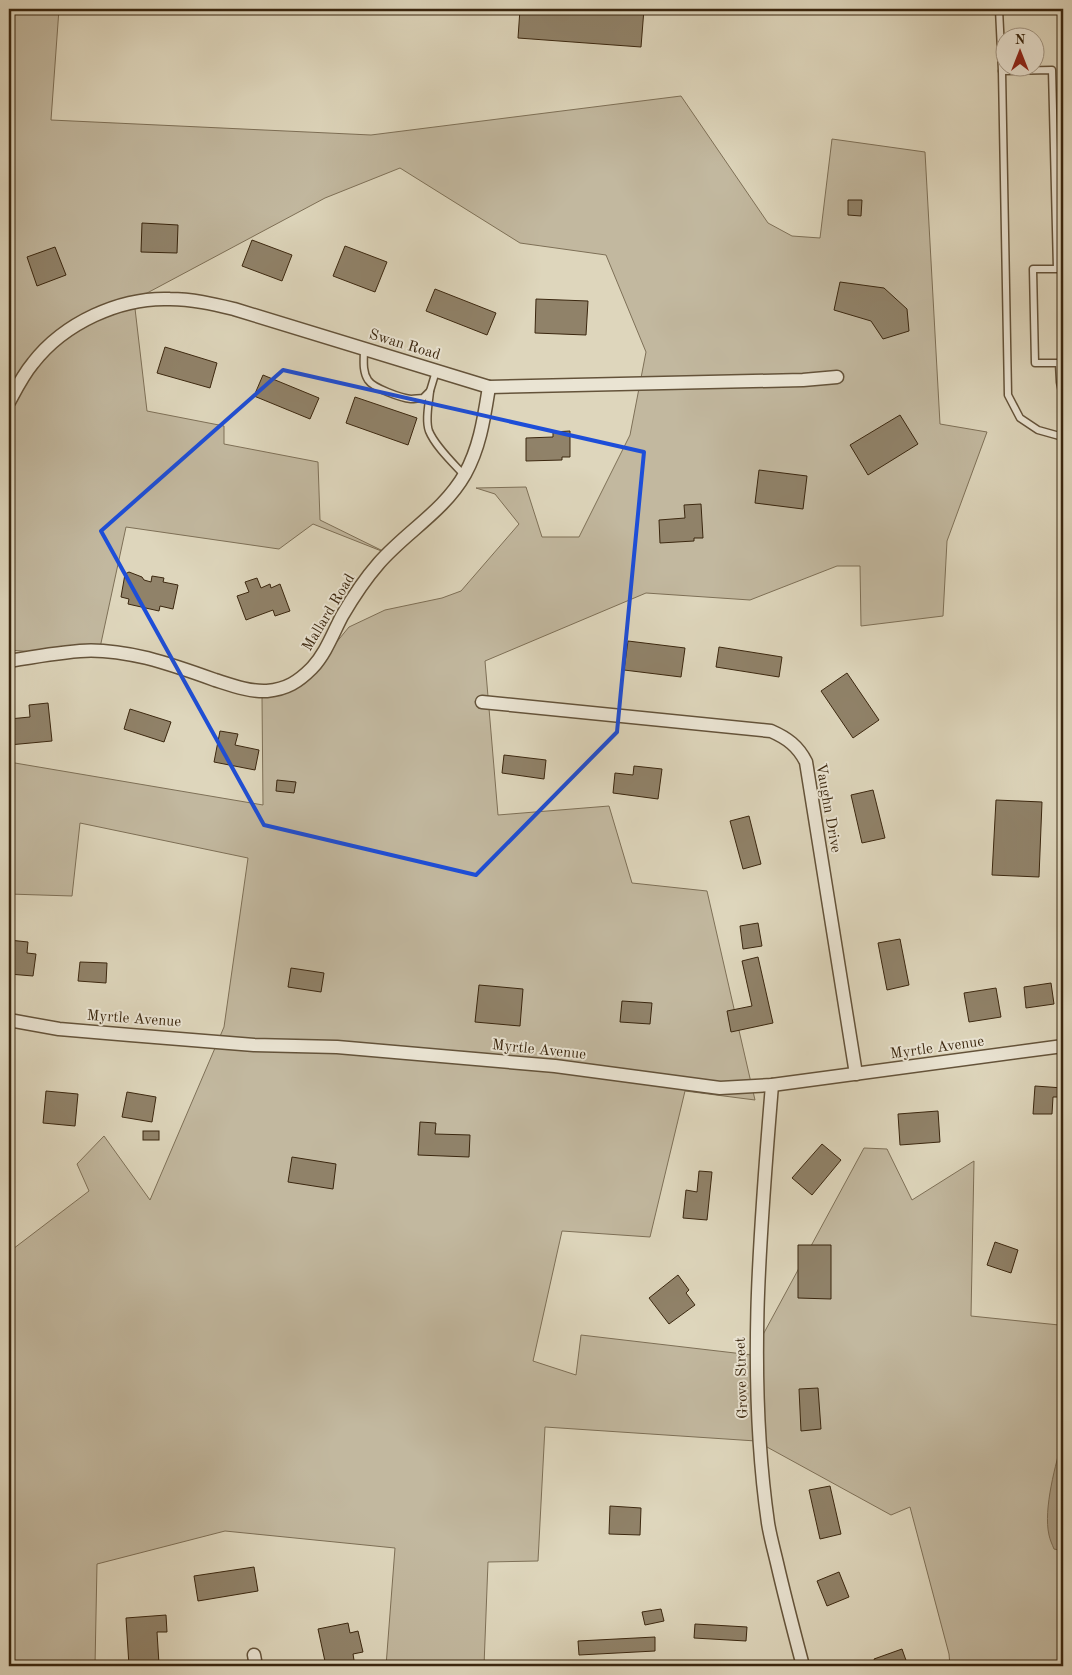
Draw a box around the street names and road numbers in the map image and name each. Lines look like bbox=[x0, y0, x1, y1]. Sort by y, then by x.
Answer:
street label: Swan Road bbox=[367, 328, 442, 363]
street label: Mallard Road bbox=[300, 571, 358, 654]
street label: Vaughn Drive bbox=[812, 762, 843, 854]
street label: Myrtle Avenue bbox=[86, 1009, 182, 1030]
street label: Myrtle Avenue bbox=[889, 1034, 985, 1063]
street label: Myrtle Avenue bbox=[491, 1038, 587, 1063]
street label: Grove Street bbox=[734, 1337, 751, 1419]

